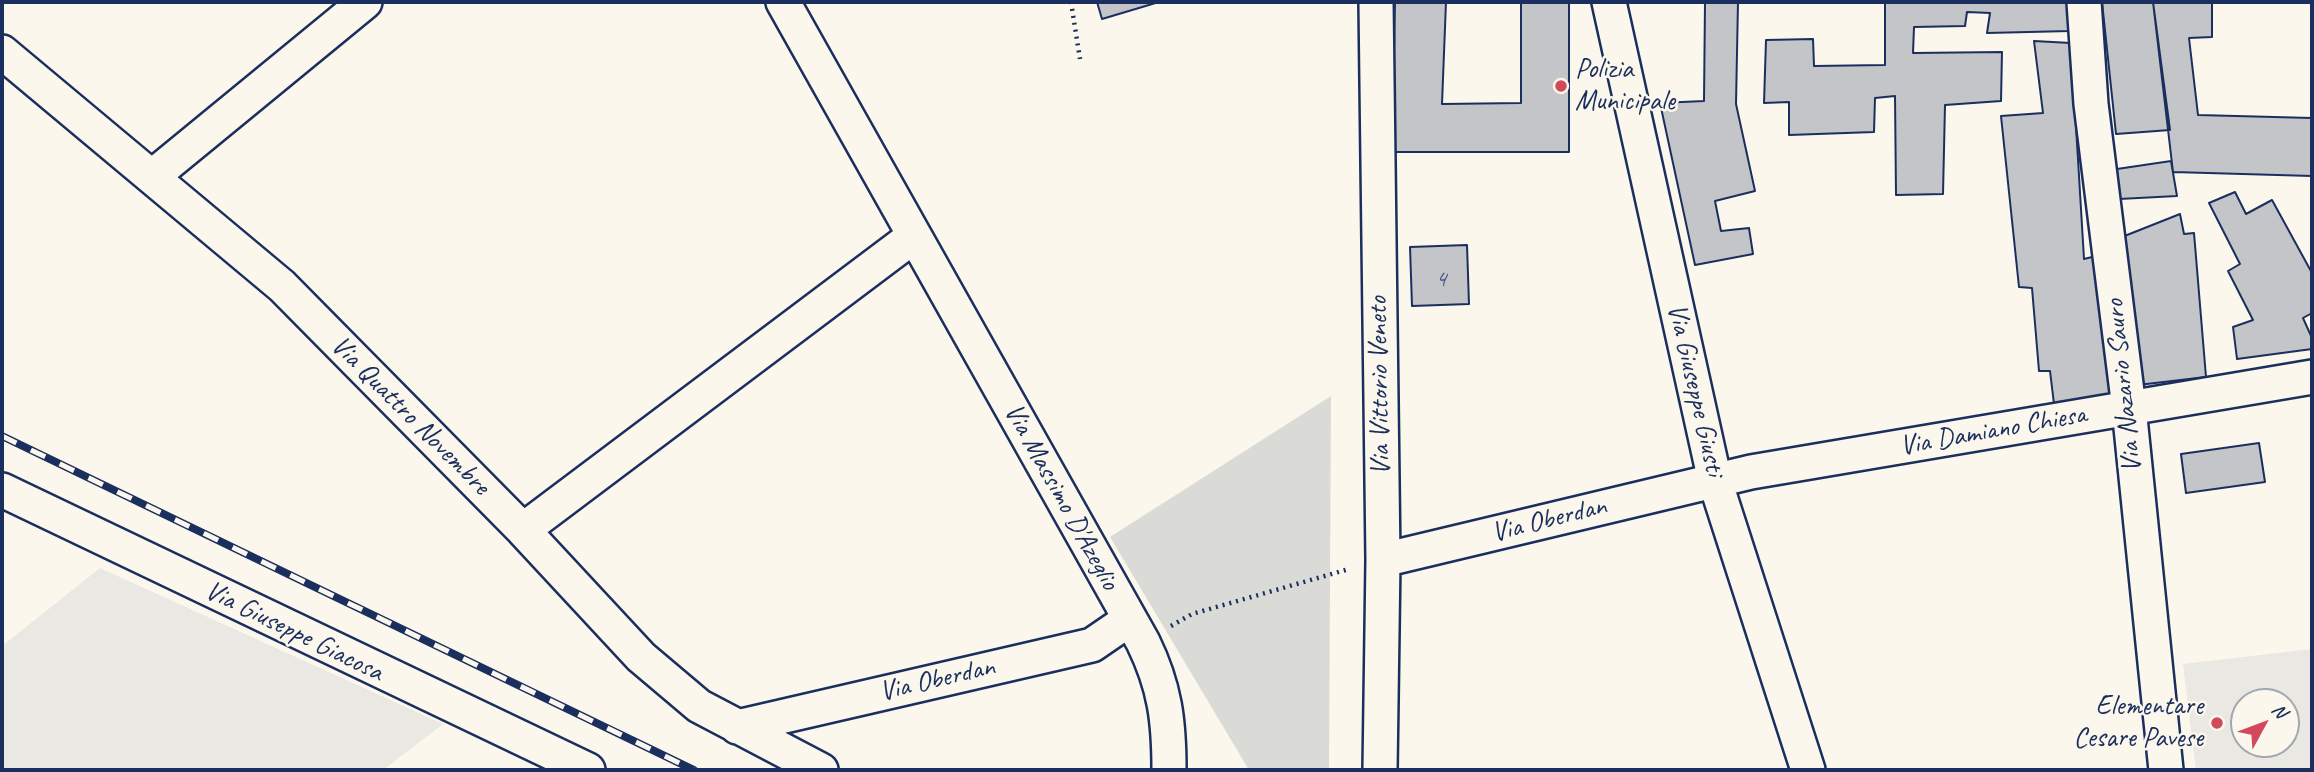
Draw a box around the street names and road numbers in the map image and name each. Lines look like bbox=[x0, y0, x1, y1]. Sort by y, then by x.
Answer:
street label: Via Vittorio Veneto bbox=[1362, 296, 1398, 476]
street label: Via Nazario Sauro bbox=[2098, 298, 2150, 474]
street label: Via Giuseppe Giusti bbox=[1659, 301, 1731, 479]
street label: Via Quattro Novembre bbox=[323, 329, 497, 503]
street label: Via Massimo D'Azeglio bbox=[996, 398, 1126, 596]
street label: Via Damiano Chiesa bbox=[1897, 398, 2089, 464]
street label: Via Oberdan bbox=[1488, 490, 1610, 550]
street label: Via Giuseppe Giacosa bbox=[199, 574, 389, 690]
street label: Via Oberdan bbox=[876, 650, 998, 710]

